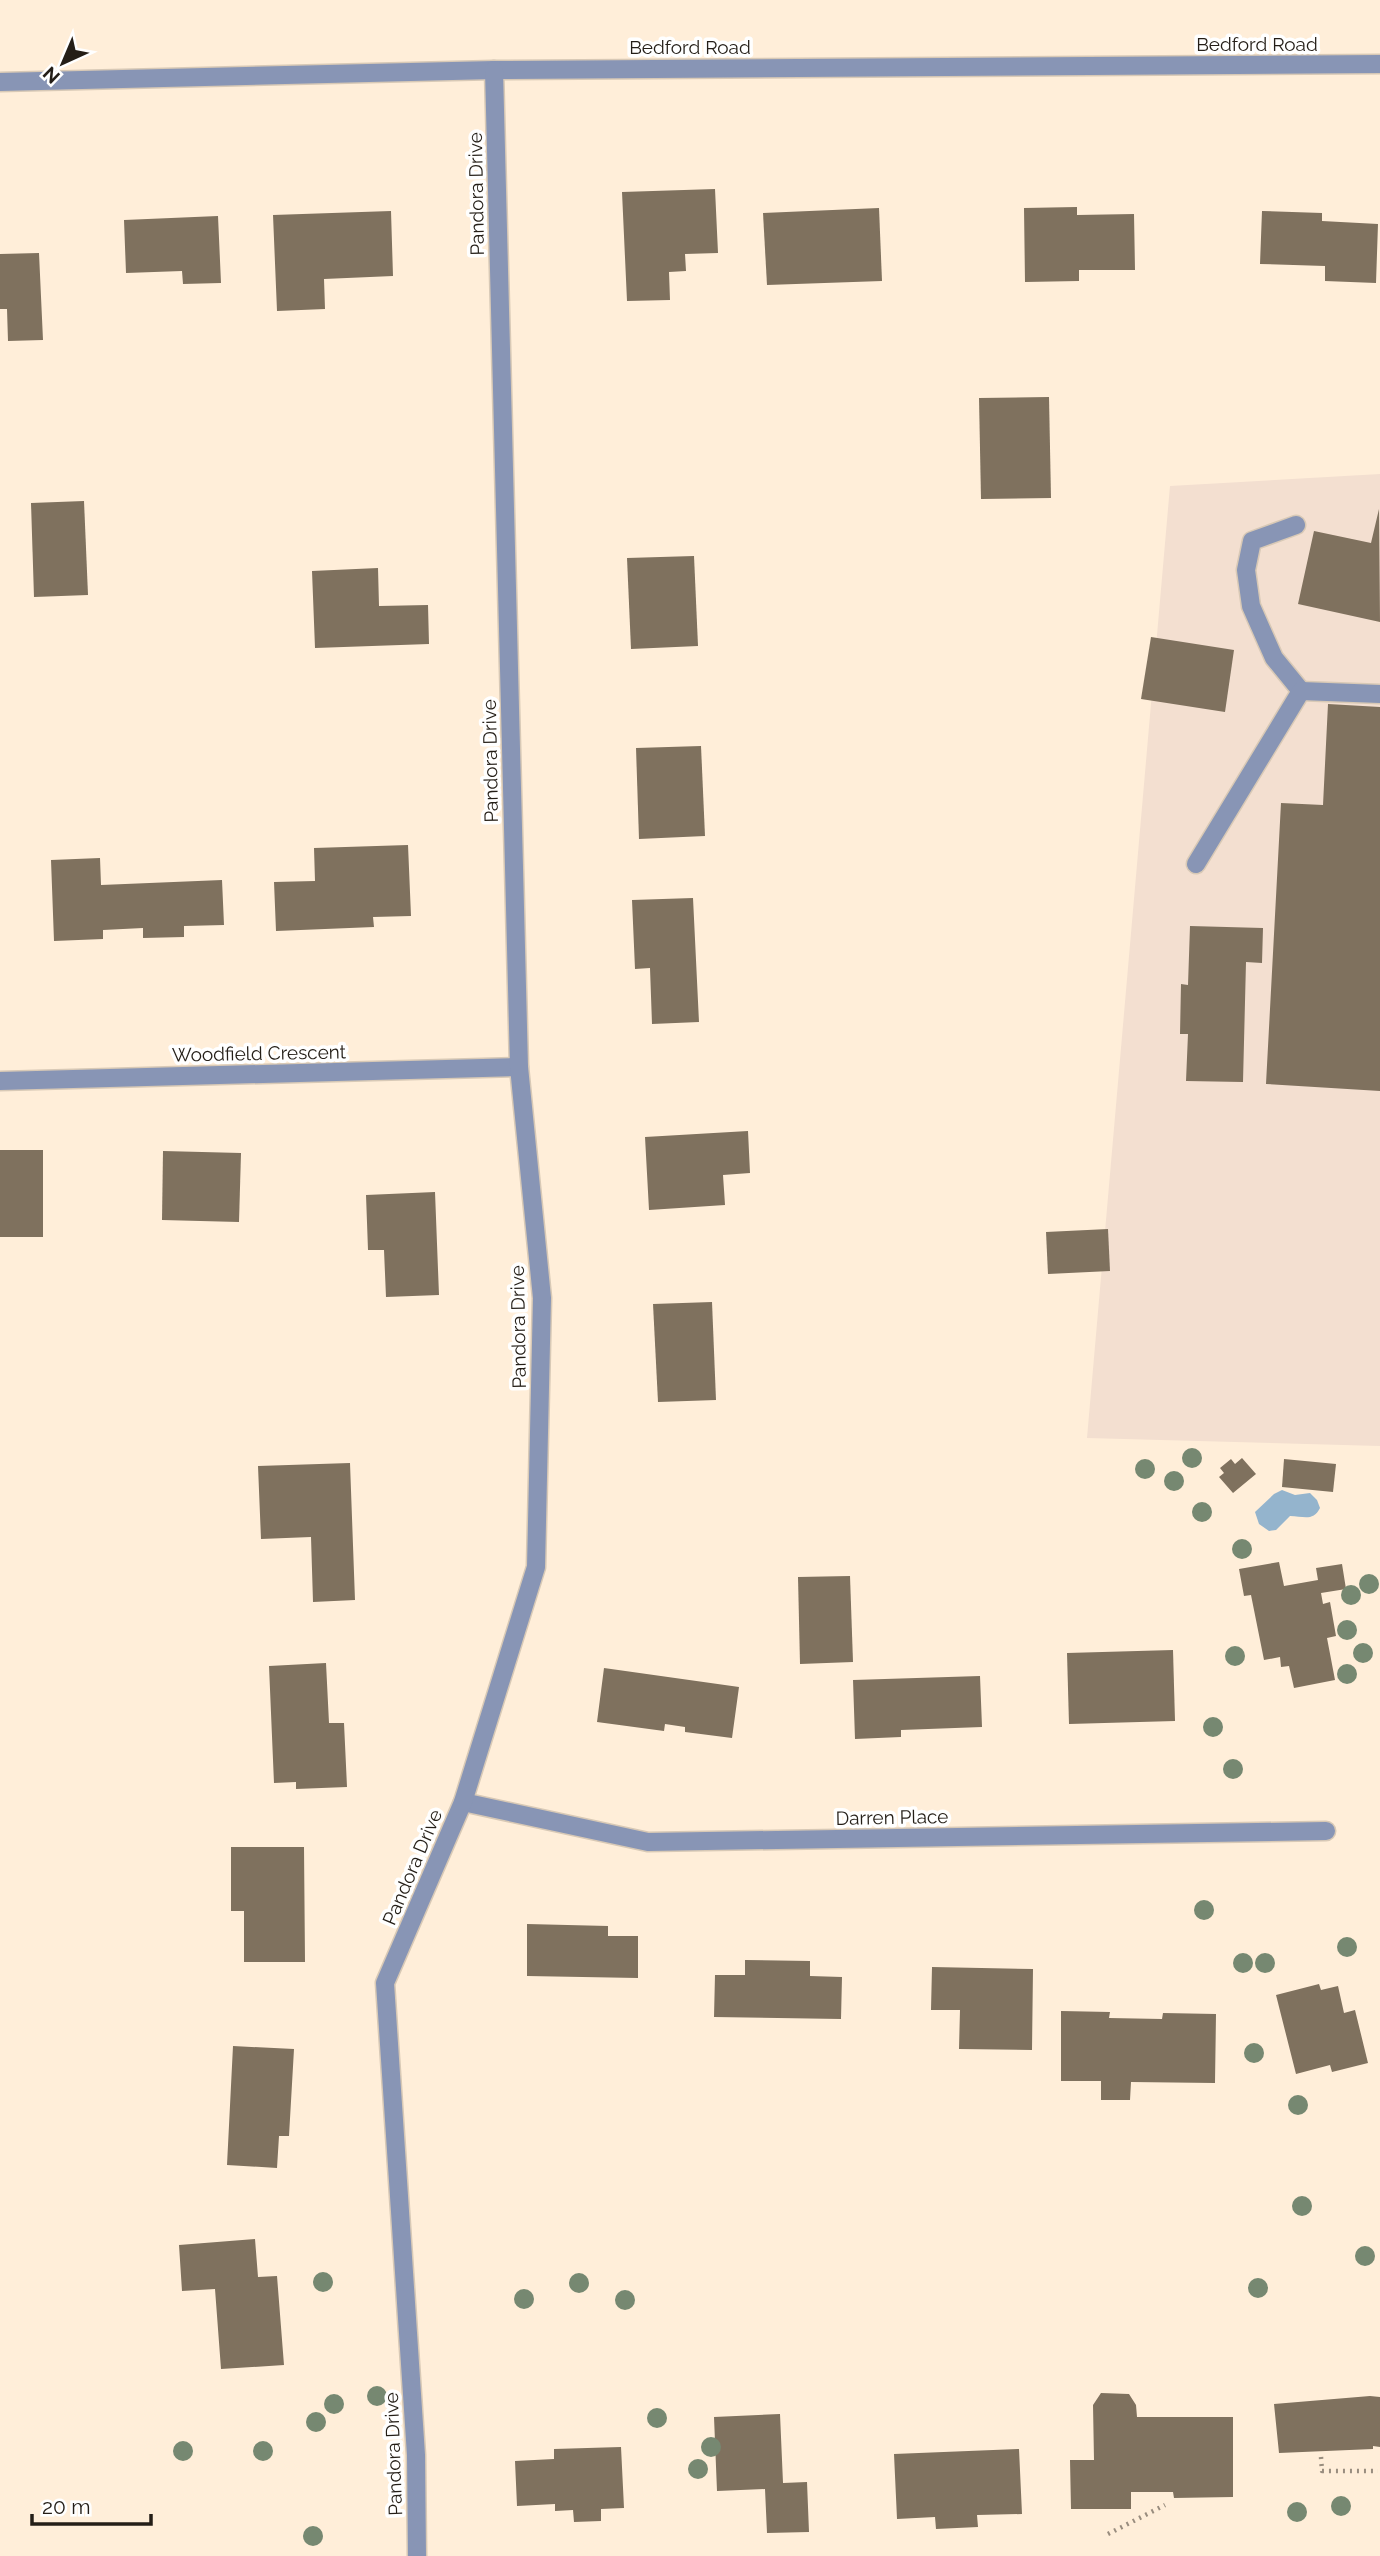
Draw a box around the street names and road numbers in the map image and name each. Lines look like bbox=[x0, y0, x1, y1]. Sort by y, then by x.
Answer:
street label: Bedford Road bbox=[1196, 33, 1318, 55]
street label: Bedford Road bbox=[629, 36, 751, 58]
street label: Pandora Drive bbox=[464, 132, 488, 256]
street label: Pandora Drive bbox=[478, 699, 502, 823]
street label: Woodfield Crescent bbox=[172, 1040, 347, 1066]
street label: Pandora Drive bbox=[506, 1265, 530, 1389]
street label: Darren Place bbox=[835, 1805, 949, 1829]
street label: Pandora Drive bbox=[378, 1806, 446, 1928]
street label: Pandora Drive bbox=[380, 2392, 406, 2516]

